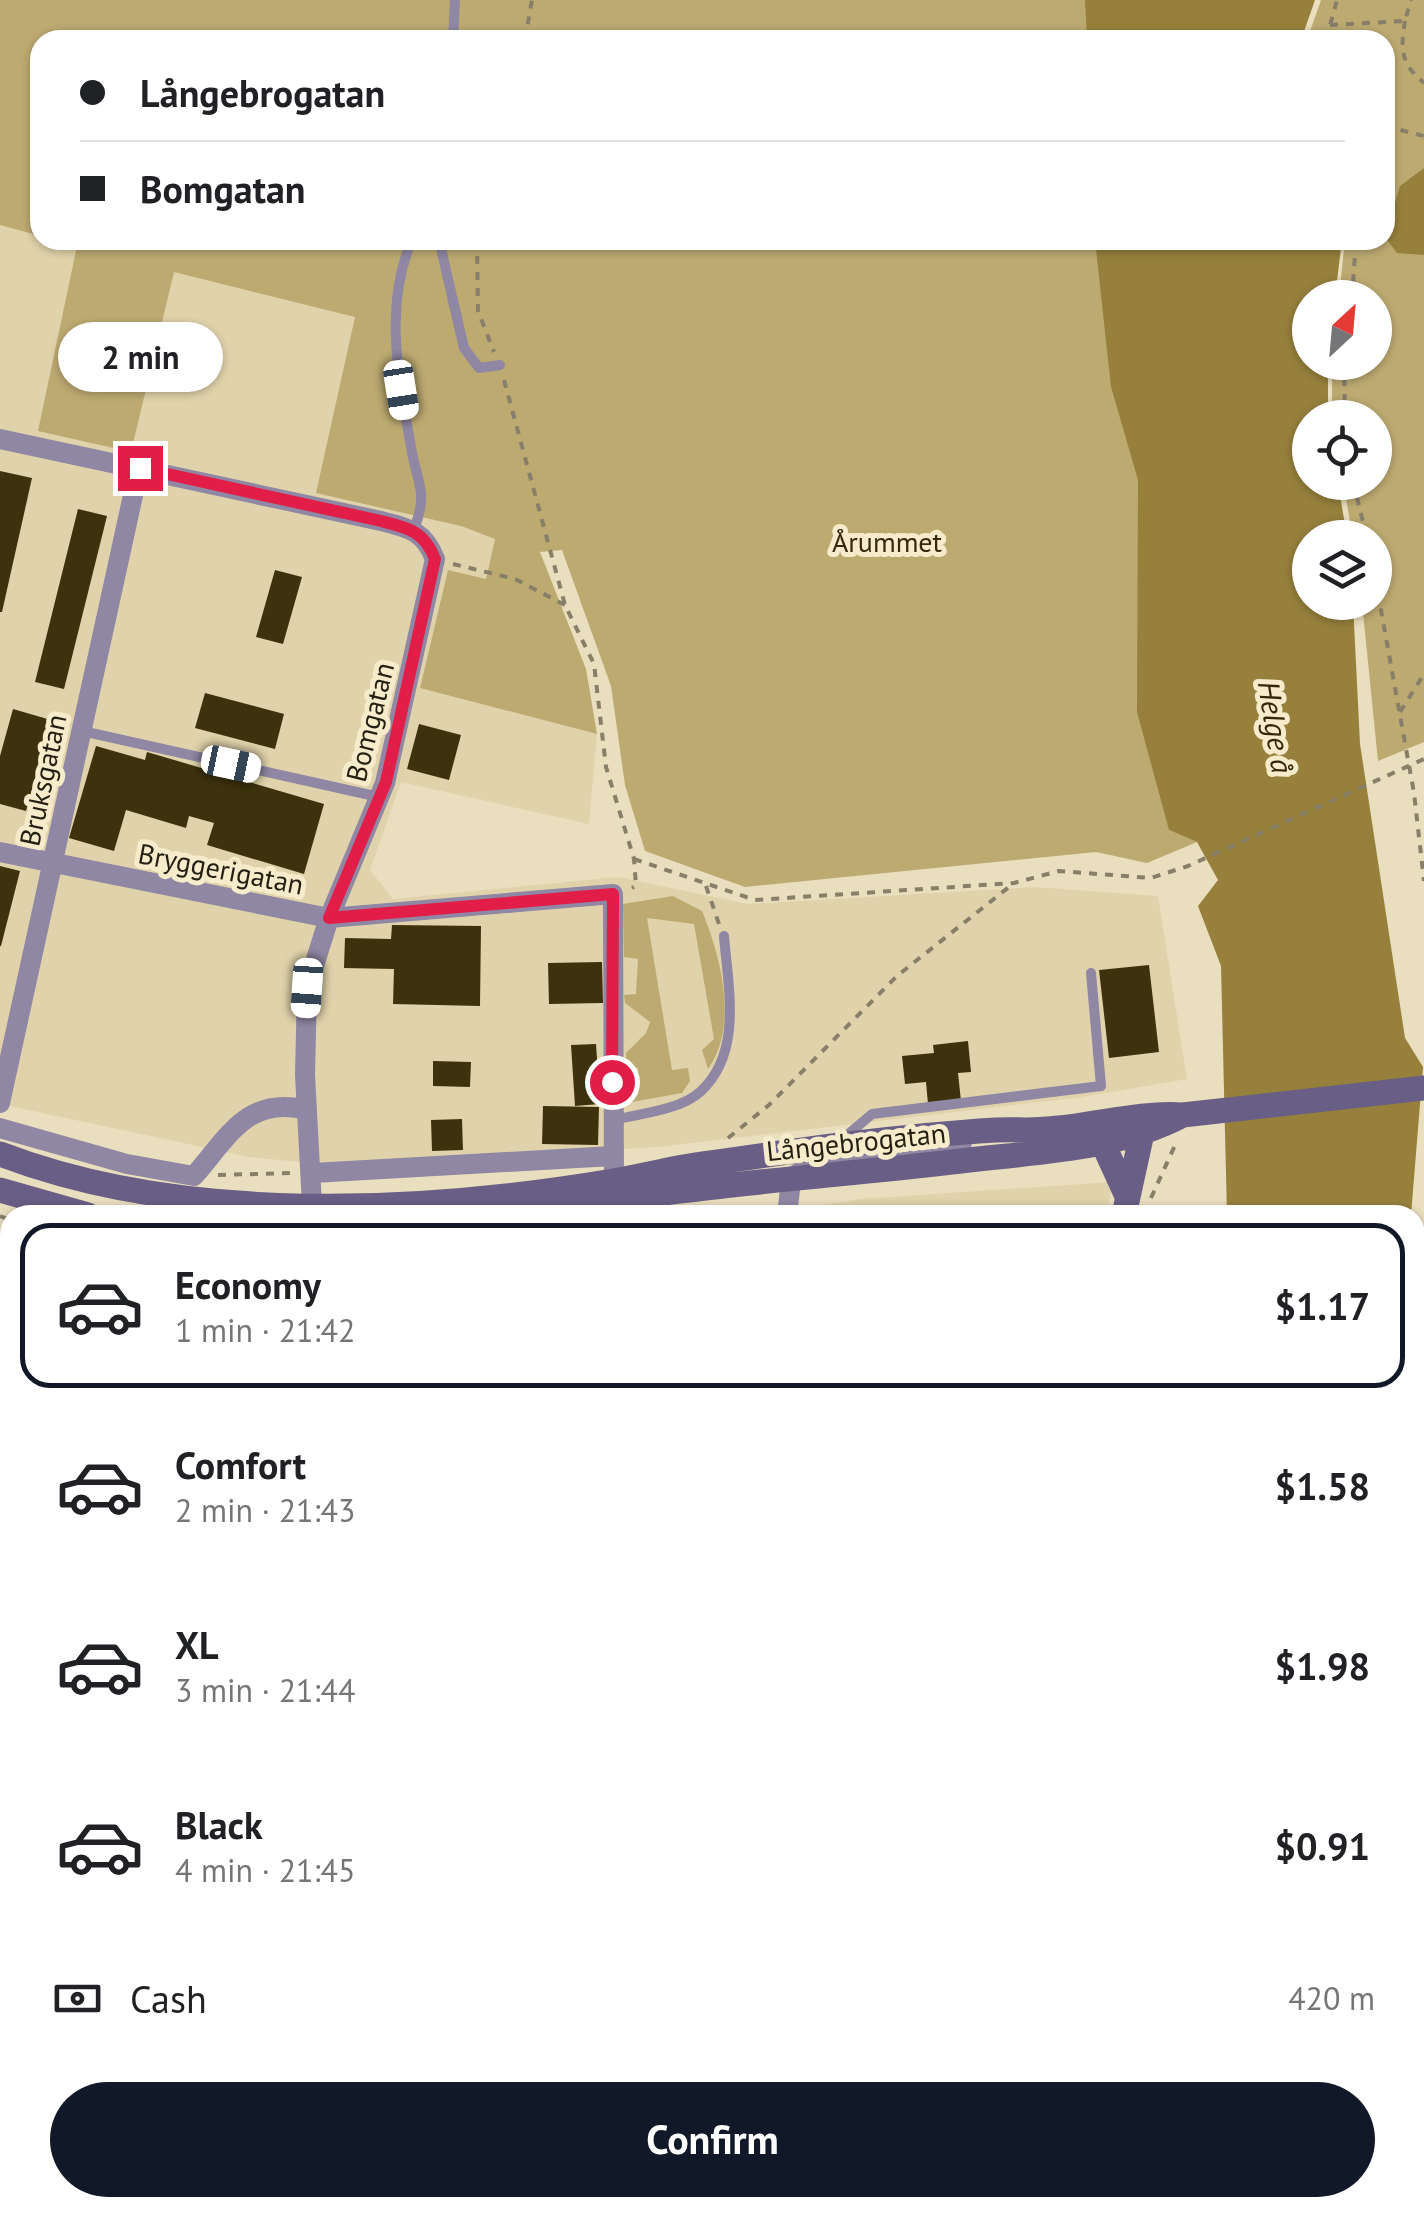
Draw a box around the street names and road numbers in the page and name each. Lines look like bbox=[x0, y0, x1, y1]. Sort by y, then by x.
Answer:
street label: Bomgatan bbox=[337, 658, 402, 785]
street label: Bruksgatan bbox=[11, 711, 75, 849]
street label: Bryggerigatan bbox=[135, 834, 307, 903]
street label: Långebrogatan bbox=[764, 1114, 947, 1169]

